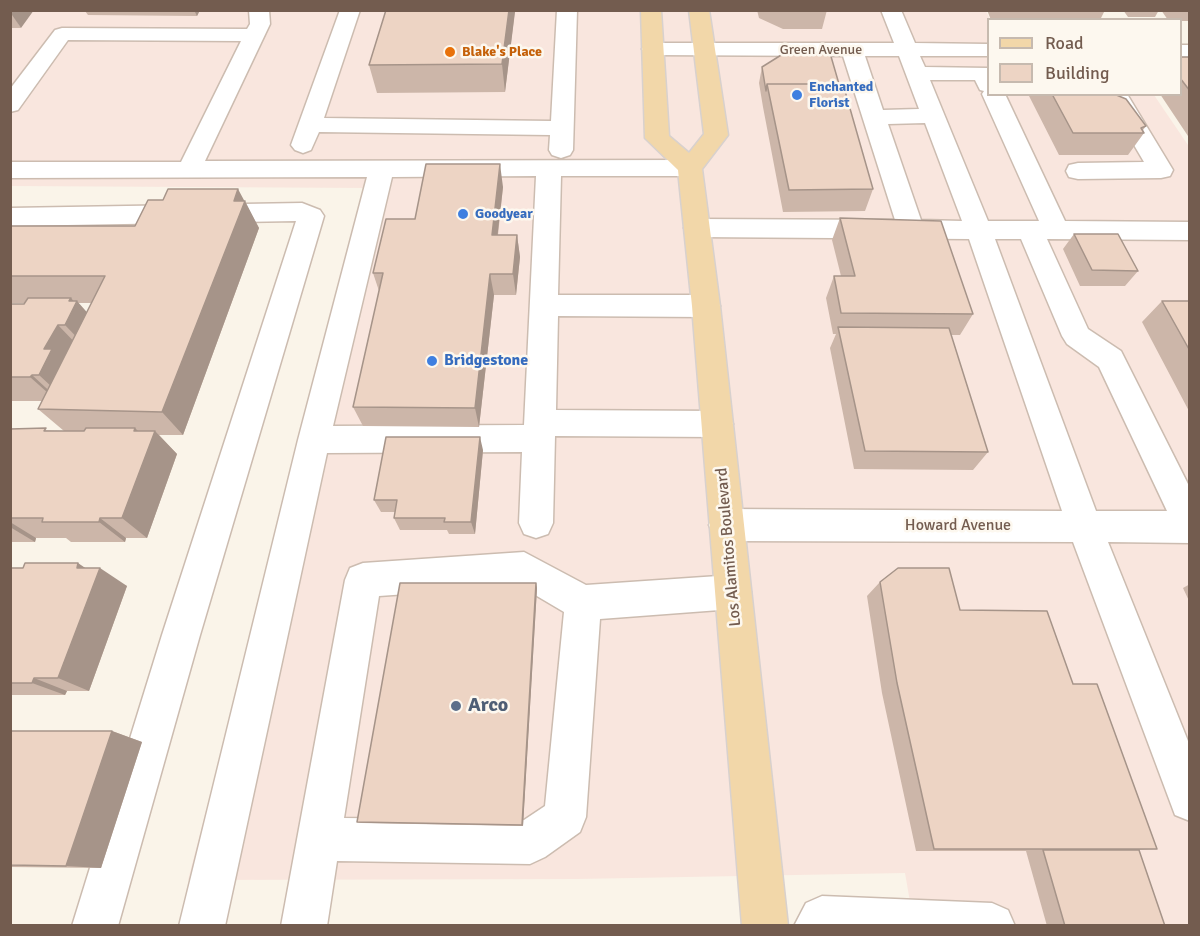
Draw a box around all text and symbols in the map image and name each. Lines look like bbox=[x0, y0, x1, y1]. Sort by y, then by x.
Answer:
legend bbox=[987, 18, 1182, 96]
text: Road bbox=[1045, 32, 1084, 54]
street label: Green Avenue bbox=[780, 42, 862, 58]
place label: Blake's Place bbox=[462, 44, 542, 60]
marker: Blake's Place bbox=[443, 45, 457, 59]
text: Building bbox=[1045, 62, 1109, 84]
place label: Enchanted Florist bbox=[809, 79, 873, 112]
marker: Enchanted Florist bbox=[790, 88, 804, 102]
place label: Goodyear bbox=[475, 206, 533, 222]
marker: Goodyear bbox=[456, 207, 470, 221]
place label: Bridgestone bbox=[444, 351, 528, 371]
marker: Bridgestone bbox=[425, 354, 439, 368]
street label: Los Alamitos Boulevard bbox=[712, 467, 746, 627]
street label: Howard Avenue bbox=[905, 516, 1011, 536]
place label: Arco bbox=[468, 694, 508, 718]
marker: Arco bbox=[449, 699, 463, 713]

